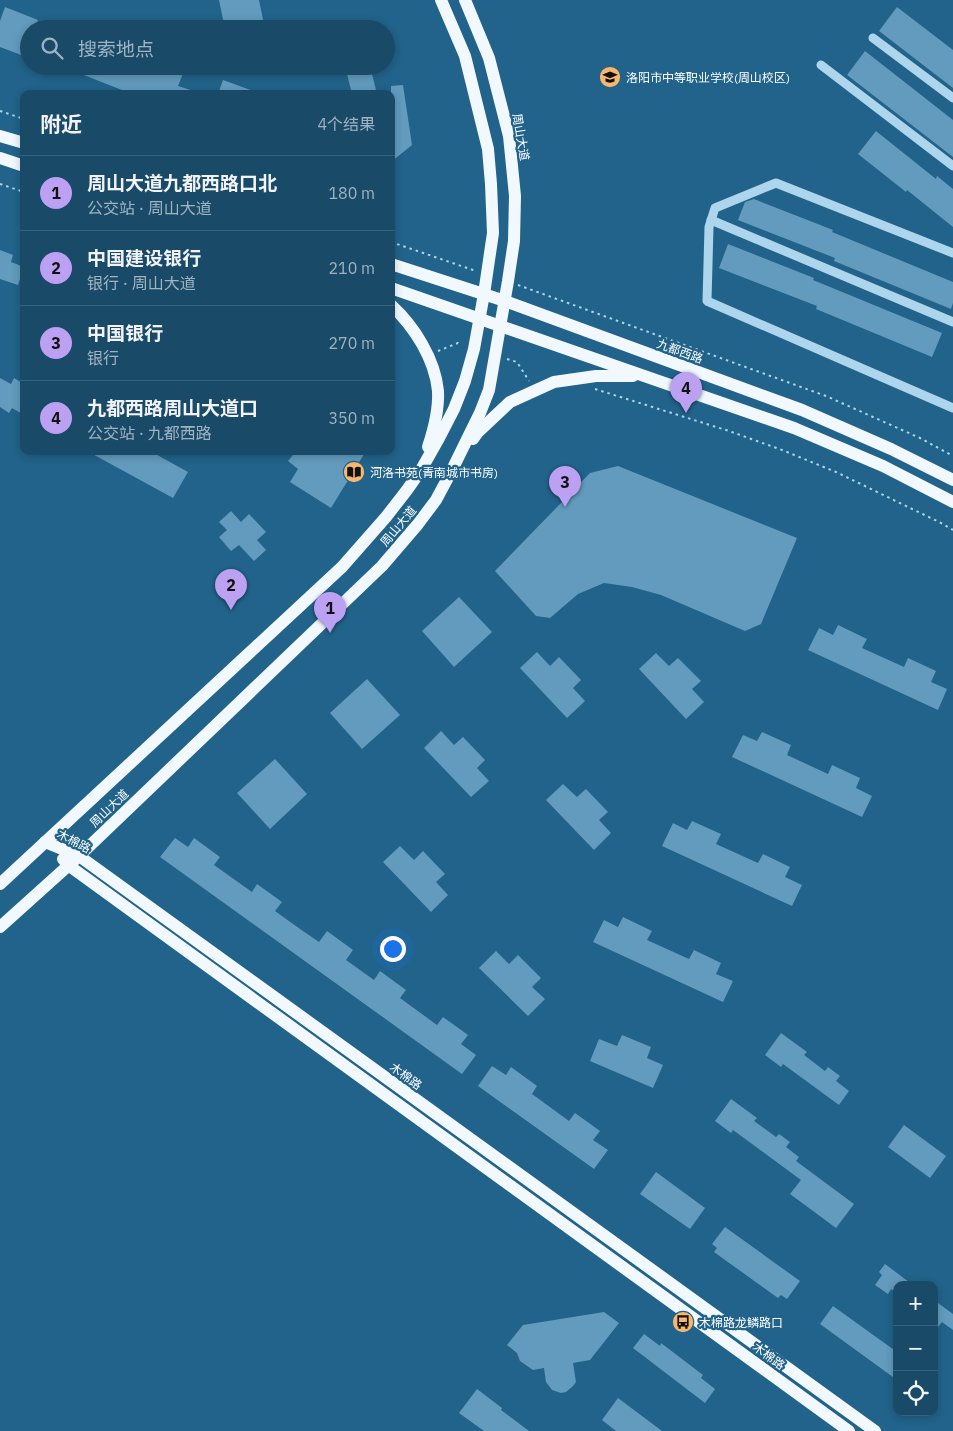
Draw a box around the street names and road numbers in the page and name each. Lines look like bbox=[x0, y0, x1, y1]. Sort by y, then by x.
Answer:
street label: 周山大道 bbox=[509, 112, 533, 162]
street label: 九都西路 bbox=[655, 336, 705, 366]
street label: 周山大道 bbox=[377, 503, 419, 549]
street label: 周山大道 bbox=[87, 786, 131, 830]
street label: 木棉路 bbox=[55, 826, 93, 856]
street label: 木棉路 bbox=[387, 1059, 425, 1093]
street label: 木棉路 bbox=[750, 1339, 788, 1373]

